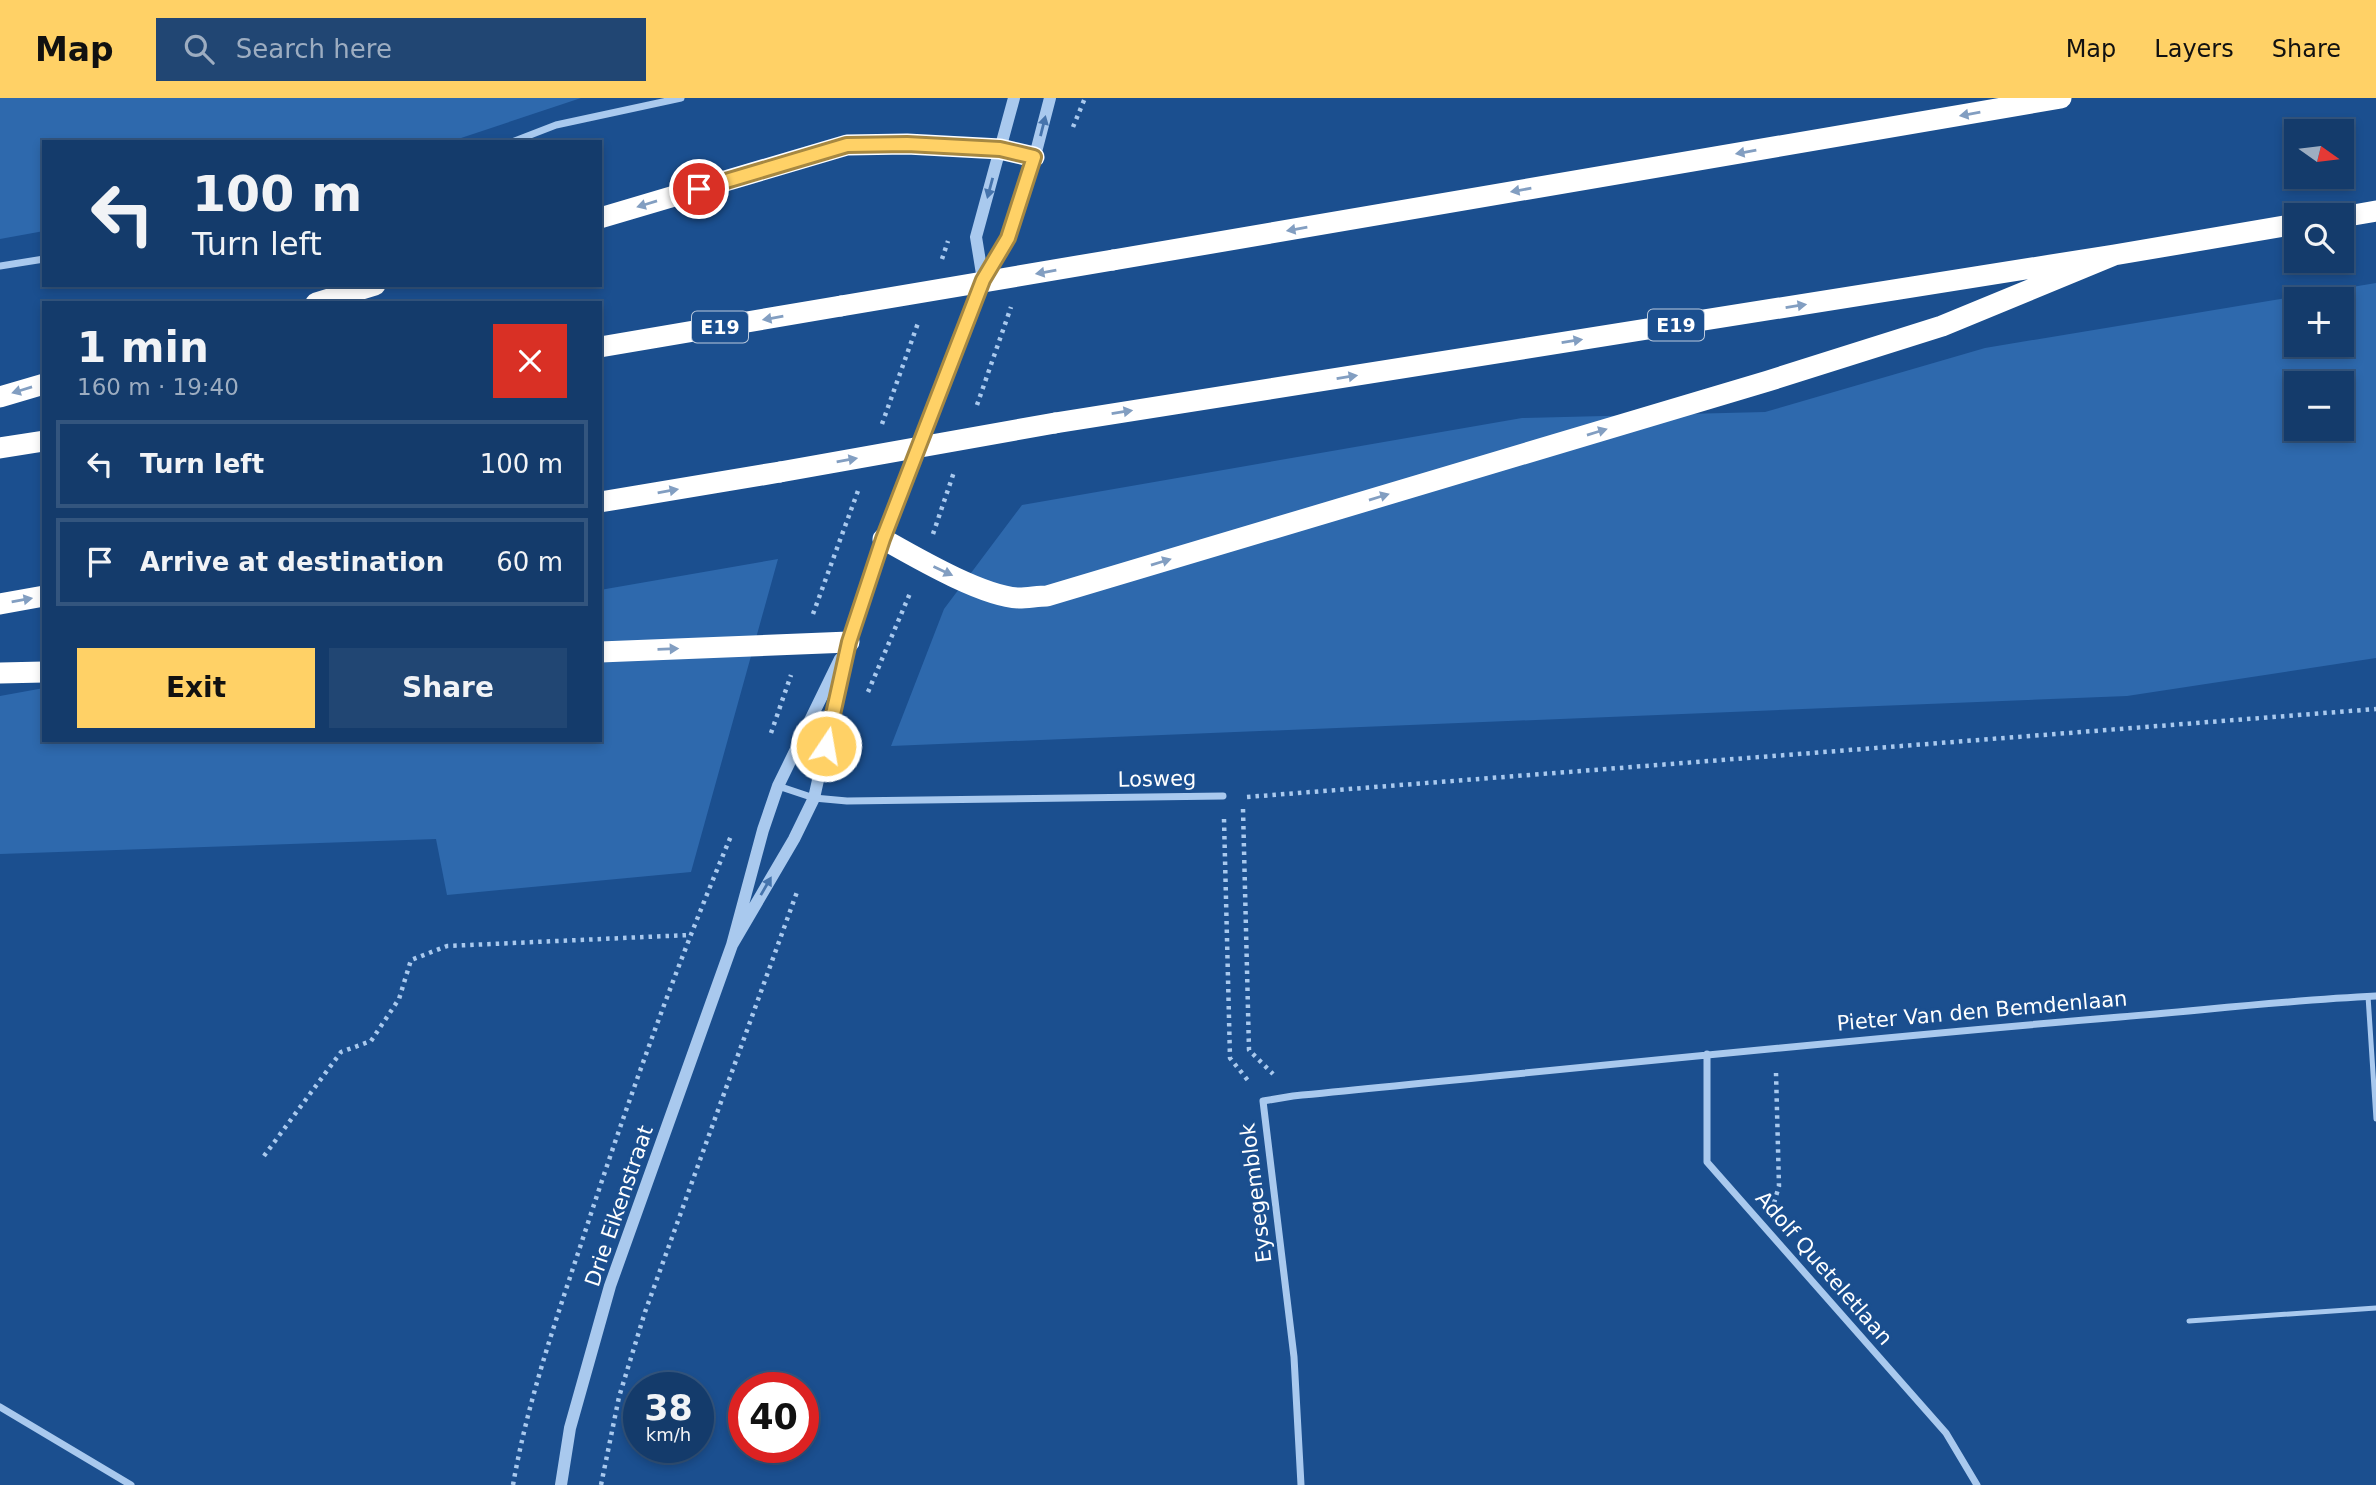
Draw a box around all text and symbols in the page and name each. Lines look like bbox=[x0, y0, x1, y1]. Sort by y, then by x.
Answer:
search box bbox=[156, 18, 646, 81]
text: Map bbox=[35, 30, 114, 69]
icon: search bbox=[180, 30, 218, 68]
text: Search here bbox=[236, 34, 392, 64]
text: Map bbox=[2066, 35, 2116, 63]
text: Layers bbox=[2154, 35, 2234, 63]
text: Share bbox=[2272, 35, 2341, 63]
one-way arrow bbox=[1959, 109, 1981, 120]
one-way arrow bbox=[1038, 115, 1049, 137]
north arrow bbox=[2284, 119, 2354, 189]
map controls bbox=[2284, 119, 2354, 441]
one-way arrow bbox=[1734, 147, 1756, 158]
pin bbox=[669, 159, 729, 219]
text: 100 m bbox=[192, 166, 362, 223]
icon: left bbox=[77, 168, 168, 259]
icon: arrive bbox=[680, 170, 718, 208]
one-way arrow bbox=[984, 177, 995, 199]
one-way arrow bbox=[1510, 185, 1532, 196]
one-way arrow bbox=[636, 200, 657, 210]
button: search bbox=[2284, 203, 2354, 273]
one-way arrow bbox=[1286, 224, 1308, 235]
text: Turn left bbox=[192, 225, 322, 263]
one-way arrow bbox=[1035, 266, 1057, 277]
button: + bbox=[2284, 287, 2354, 357]
one-way arrow bbox=[1785, 300, 1807, 311]
road number: E19 bbox=[1648, 310, 1704, 341]
road number: E19 bbox=[692, 312, 748, 342]
one-way arrow bbox=[762, 313, 784, 324]
text: 1 min bbox=[77, 323, 209, 372]
button: close bbox=[493, 324, 567, 398]
one-way arrow bbox=[1561, 335, 1583, 346]
one-way arrow bbox=[1336, 371, 1358, 382]
button: − bbox=[2284, 371, 2354, 441]
text: 160 m · 19:40 bbox=[77, 374, 239, 400]
one-way arrow bbox=[11, 386, 32, 396]
one-way arrow bbox=[1111, 406, 1133, 417]
one-way arrow bbox=[1587, 426, 1608, 436]
icon: left bbox=[81, 445, 119, 483]
text: Turn left bbox=[140, 449, 264, 479]
text: 100 m bbox=[480, 449, 563, 479]
one-way arrow bbox=[836, 454, 858, 465]
one-way arrow bbox=[657, 485, 679, 496]
one-way arrow bbox=[1369, 491, 1390, 501]
icon: arrive bbox=[81, 543, 119, 581]
text: Arrive at destination bbox=[140, 547, 444, 577]
text: 60 m bbox=[496, 547, 563, 577]
one-way arrow bbox=[1151, 556, 1172, 566]
one-way arrow bbox=[933, 566, 954, 577]
one-way arrow bbox=[11, 594, 33, 605]
one-way arrow bbox=[658, 644, 680, 655]
button: Exit bbox=[77, 648, 315, 728]
button: Share bbox=[329, 648, 567, 728]
position arrow bbox=[789, 709, 863, 783]
street label: Losweg bbox=[1118, 766, 1196, 792]
one-way arrow bbox=[760, 877, 773, 896]
street label: Pieter Van den Bemdenlaan bbox=[1836, 986, 2128, 1036]
street label: Eysegemblok bbox=[1235, 1121, 1276, 1264]
street label: Drie Eikenstraat bbox=[580, 1122, 658, 1290]
street label: Adolf Queteletlaan bbox=[1751, 1186, 1897, 1350]
speed limit sign: 40 bbox=[728, 1372, 819, 1463]
text: 38 bbox=[644, 1388, 693, 1428]
text: km/h bbox=[646, 1424, 691, 1445]

